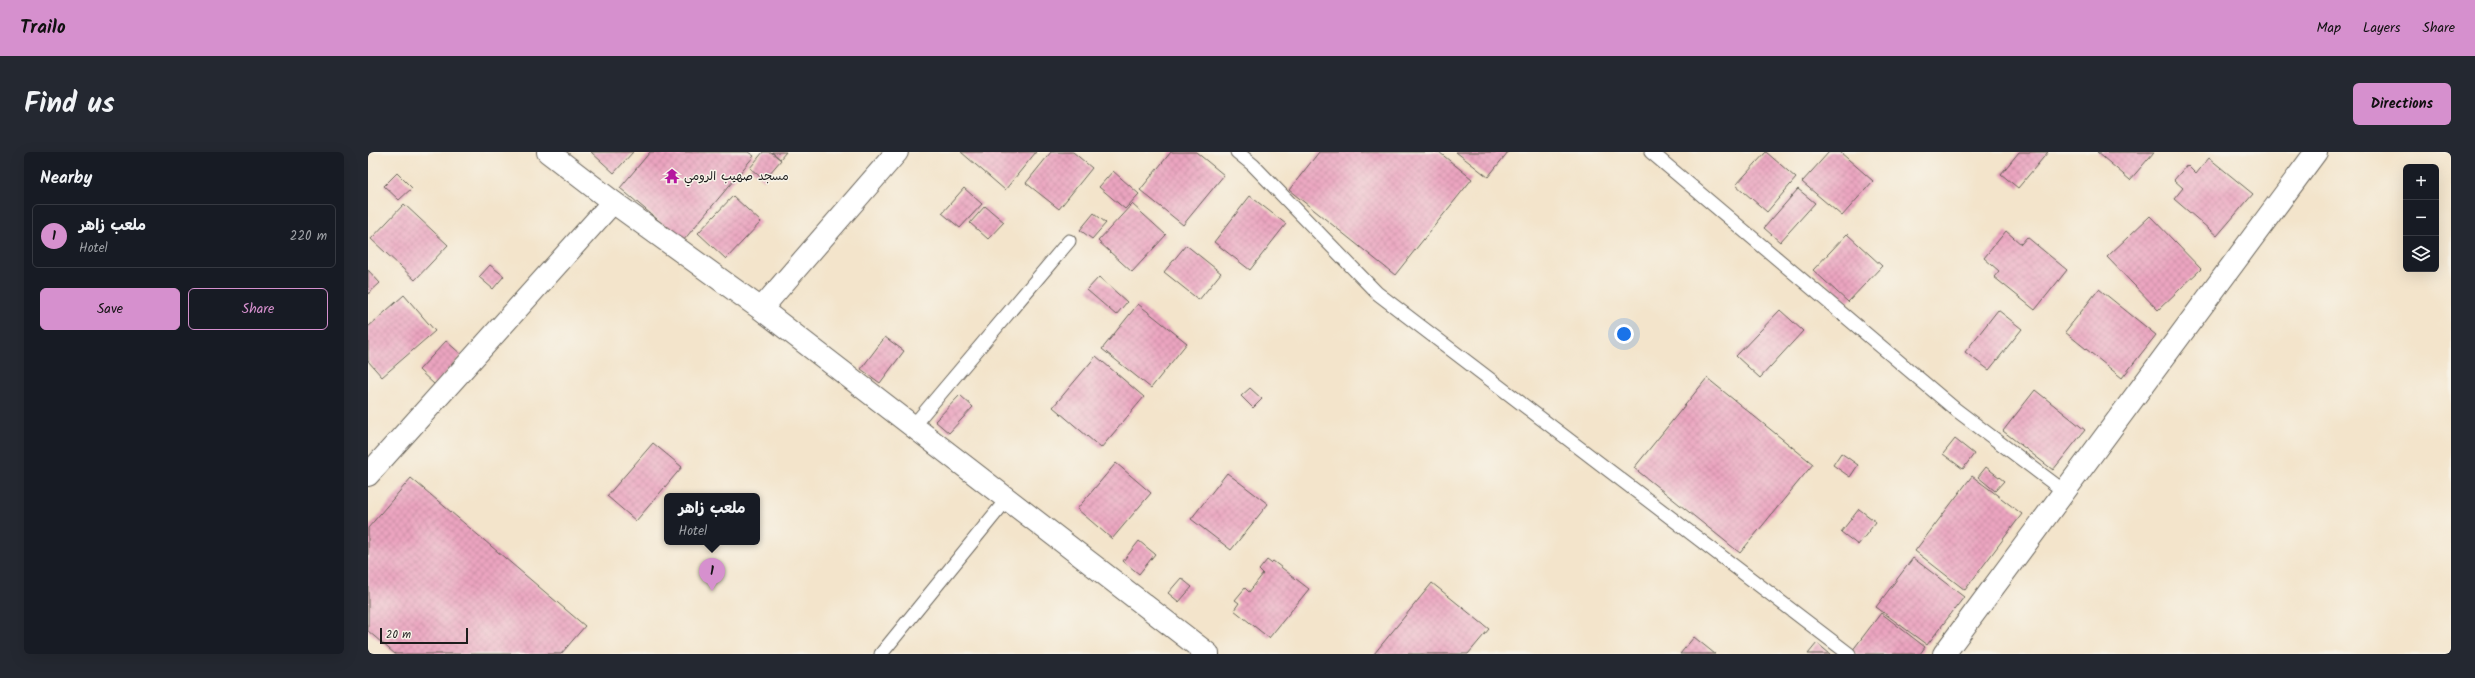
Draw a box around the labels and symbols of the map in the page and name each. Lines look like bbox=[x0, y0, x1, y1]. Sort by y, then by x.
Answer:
temple icon: مسجد صهيب الرومي bbox=[663, 167, 681, 185]
place label: مسجد صهيب الرومي bbox=[684, 167, 789, 187]
your location bbox=[1614, 324, 1634, 344]
pin: 1 bbox=[699, 558, 725, 591]
scale bar bbox=[380, 626, 468, 645]

